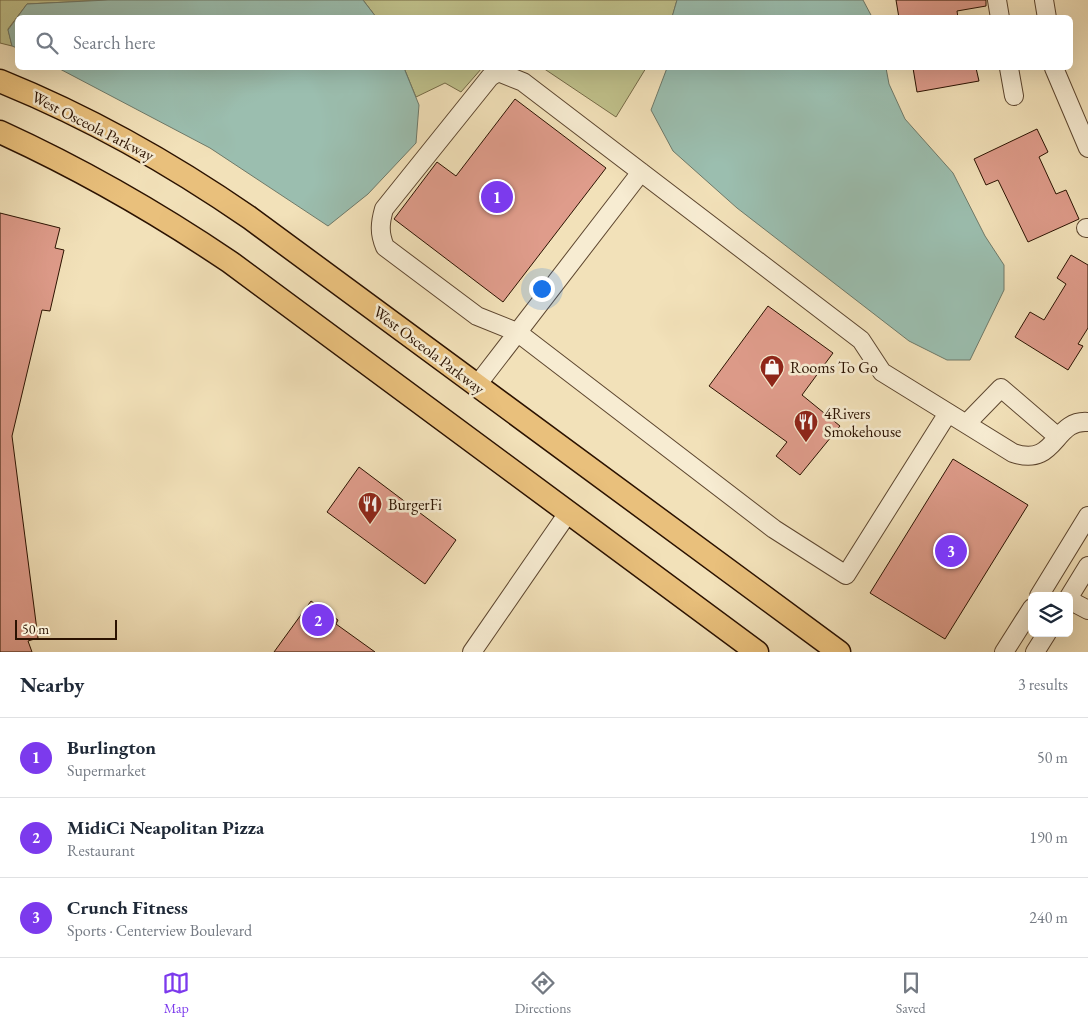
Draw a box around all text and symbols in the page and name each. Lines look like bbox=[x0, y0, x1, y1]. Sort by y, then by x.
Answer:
search box bbox=[15, 15, 1073, 70]
icon: search bbox=[33, 29, 61, 57]
text: Search here bbox=[73, 30, 155, 55]
street label: West Osceola Parkway bbox=[28, 86, 159, 166]
pin: 1 bbox=[481, 178, 513, 216]
your location bbox=[529, 276, 555, 302]
street label: West Osceola Parkway bbox=[369, 301, 490, 399]
shop icon: Rooms To Go bbox=[759, 354, 785, 388]
place label: Rooms To Go bbox=[790, 357, 878, 378]
place label: 4Rivers Smokehouse bbox=[824, 403, 901, 442]
restaurant icon: 4Rivers Smokehouse bbox=[793, 409, 819, 443]
restaurant icon: BurgerFi bbox=[357, 491, 383, 525]
place label: BurgerFi bbox=[388, 494, 442, 515]
pin: 3 bbox=[935, 532, 967, 570]
map controls bbox=[1028, 592, 1073, 637]
button: layers bbox=[1028, 592, 1073, 637]
pin: 2 bbox=[302, 601, 334, 639]
scale bar bbox=[15, 617, 118, 640]
text: 50 m bbox=[22, 620, 49, 638]
text: Nearby bbox=[20, 671, 84, 698]
text: 3 results bbox=[1018, 674, 1068, 695]
text: Burlington bbox=[67, 735, 156, 760]
text: 1 bbox=[32, 747, 40, 768]
text: 50 m bbox=[1037, 747, 1068, 768]
text: Supermarket bbox=[67, 760, 146, 781]
text: MidiCi Neapolitan Pizza bbox=[67, 815, 264, 840]
text: 2 bbox=[32, 827, 40, 848]
text: 190 m bbox=[1029, 827, 1068, 848]
text: Restaurant bbox=[67, 840, 135, 861]
text: Crunch Fitness bbox=[67, 895, 188, 920]
text: 3 bbox=[32, 907, 40, 928]
text: 240 m bbox=[1029, 907, 1068, 928]
text: Sports · Centerview Boulevard bbox=[67, 920, 252, 941]
tab: Map bbox=[162, 969, 190, 1017]
tab: Directions bbox=[515, 969, 571, 1017]
tab: Saved bbox=[896, 969, 926, 1017]

